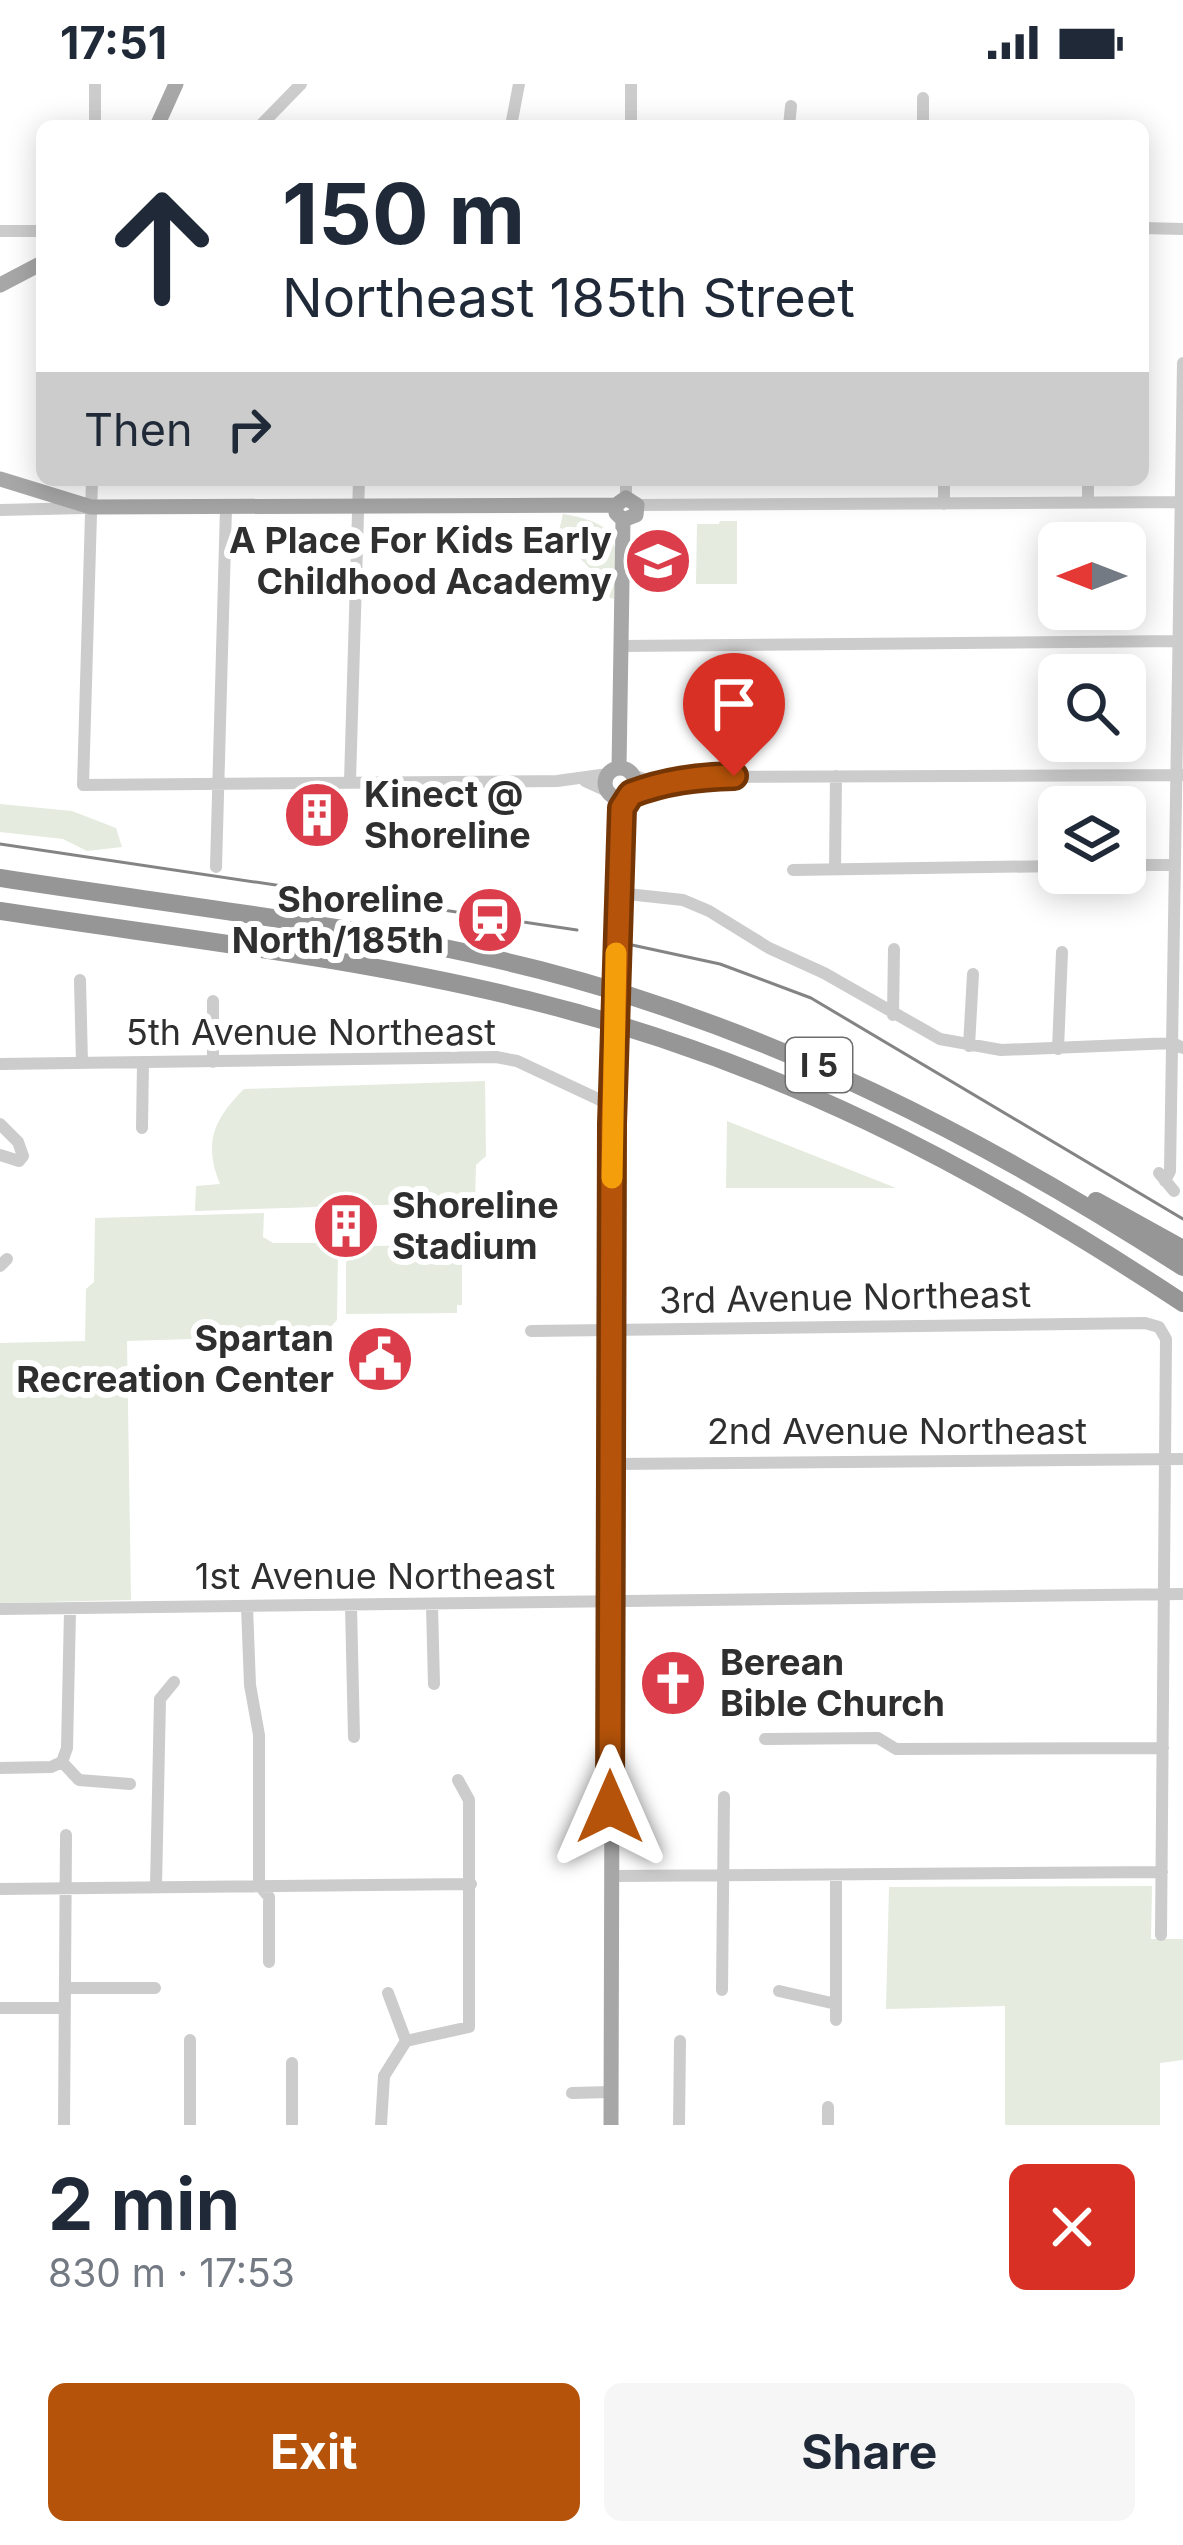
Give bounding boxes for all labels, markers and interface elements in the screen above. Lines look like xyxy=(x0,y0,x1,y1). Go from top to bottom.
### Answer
text: 17:51 xyxy=(60,15,167,70)
text: 150 m xyxy=(282,163,525,264)
icon: ahead xyxy=(84,168,240,324)
text: Northeast 185th Street xyxy=(282,265,855,330)
icon: right xyxy=(216,396,282,462)
text: Then xyxy=(84,402,192,457)
place label: A Place For Kids Early Childhood Academy xyxy=(229,518,612,603)
north arrow xyxy=(1038,522,1146,630)
map controls xyxy=(1038,522,1146,894)
school or university icon: A Place For Kids Early Childhood Academy xyxy=(623,526,693,596)
pin xyxy=(683,653,785,776)
button: search xyxy=(1038,654,1146,762)
icon: arrive xyxy=(701,671,767,737)
place label: Kinect @ Shoreline xyxy=(364,772,531,857)
building icon: Kinect @ Shoreline xyxy=(282,780,352,850)
button: layers xyxy=(1038,786,1146,894)
place label: Shoreline North/185th xyxy=(232,877,444,962)
station icon: Shoreline North/185th xyxy=(455,885,525,955)
street label: 5th Avenue Northeast xyxy=(126,1010,496,1054)
road number: I 5 xyxy=(786,1038,852,1092)
place label: Shoreline Stadium xyxy=(392,1183,559,1268)
building icon: Shoreline Stadium xyxy=(311,1191,381,1261)
street label: 3rd Avenue Northeast xyxy=(659,1272,1032,1322)
place label: Spartan Recreation Center xyxy=(16,1316,334,1401)
public building icon: Spartan Recreation Center xyxy=(345,1324,415,1394)
street label: 2nd Avenue Northeast xyxy=(707,1409,1087,1453)
street label: 1st Avenue Northeast xyxy=(195,1554,555,1598)
place label: Berean Bible Church xyxy=(720,1640,945,1725)
church icon: Berean Bible Church xyxy=(638,1648,708,1718)
position arrow xyxy=(547,1744,673,1870)
text: 2 min xyxy=(48,2160,240,2247)
button: close xyxy=(1009,2164,1135,2290)
text: 830 m · 17:53 xyxy=(48,2249,295,2296)
button: Exit xyxy=(48,2383,580,2521)
button: Share xyxy=(604,2383,1135,2521)

